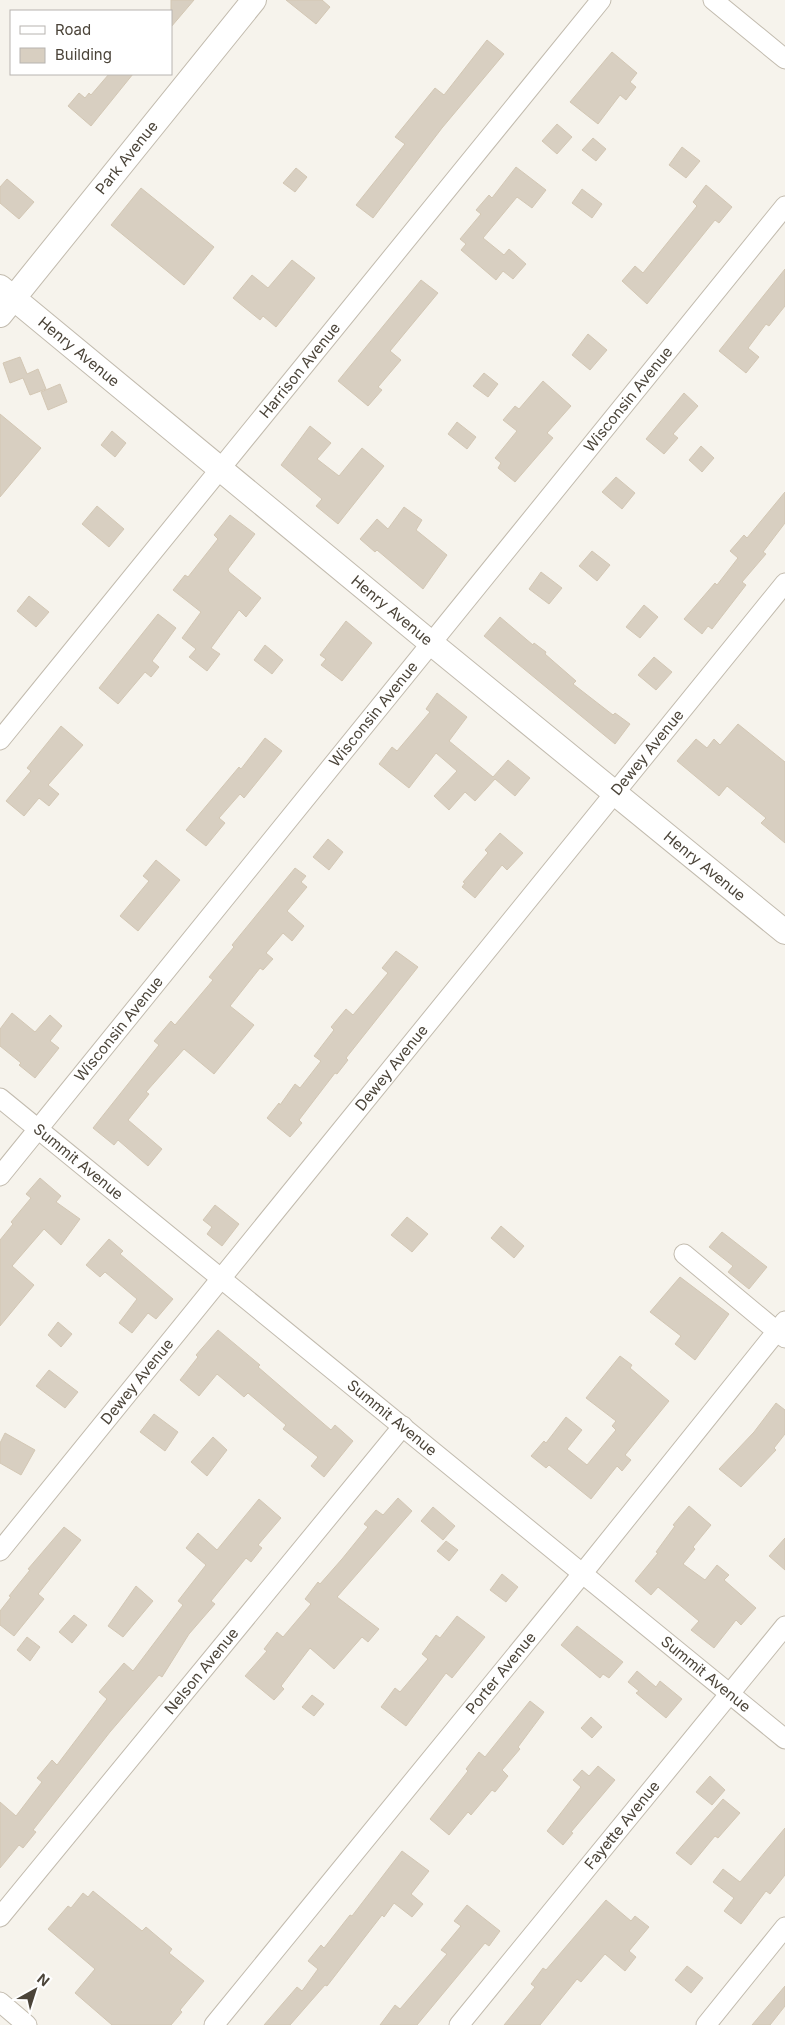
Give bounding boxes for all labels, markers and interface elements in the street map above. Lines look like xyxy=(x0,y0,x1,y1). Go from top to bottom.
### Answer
legend xyxy=(10,10,172,75)
text: Road xyxy=(55,20,91,39)
text: Building xyxy=(55,45,112,64)
street label: Park Avenue xyxy=(91,117,162,198)
street label: Henry Avenue xyxy=(34,312,124,391)
street label: Harrison Avenue xyxy=(255,318,344,422)
street label: Wisconsin Avenue xyxy=(580,343,676,456)
street label: Henry Avenue xyxy=(347,571,437,649)
street label: Wisconsin Avenue xyxy=(325,657,422,771)
street label: Dewey Avenue xyxy=(607,705,688,799)
street label: Henry Avenue xyxy=(660,827,750,905)
street label: Wisconsin Avenue xyxy=(70,972,167,1085)
street label: Dewey Avenue xyxy=(351,1021,432,1114)
street label: Summit Avenue xyxy=(30,1119,127,1204)
street label: Dewey Avenue xyxy=(96,1335,177,1428)
street label: Summit Avenue xyxy=(344,1375,441,1460)
street label: Nelson Avenue xyxy=(160,1624,242,1718)
street label: Porter Avenue xyxy=(462,1628,540,1718)
street label: Summit Avenue xyxy=(657,1632,755,1716)
street label: Fayette Avenue xyxy=(580,1777,664,1873)
north arrow xyxy=(10,1965,60,2015)
text: N xyxy=(34,1970,53,1989)

